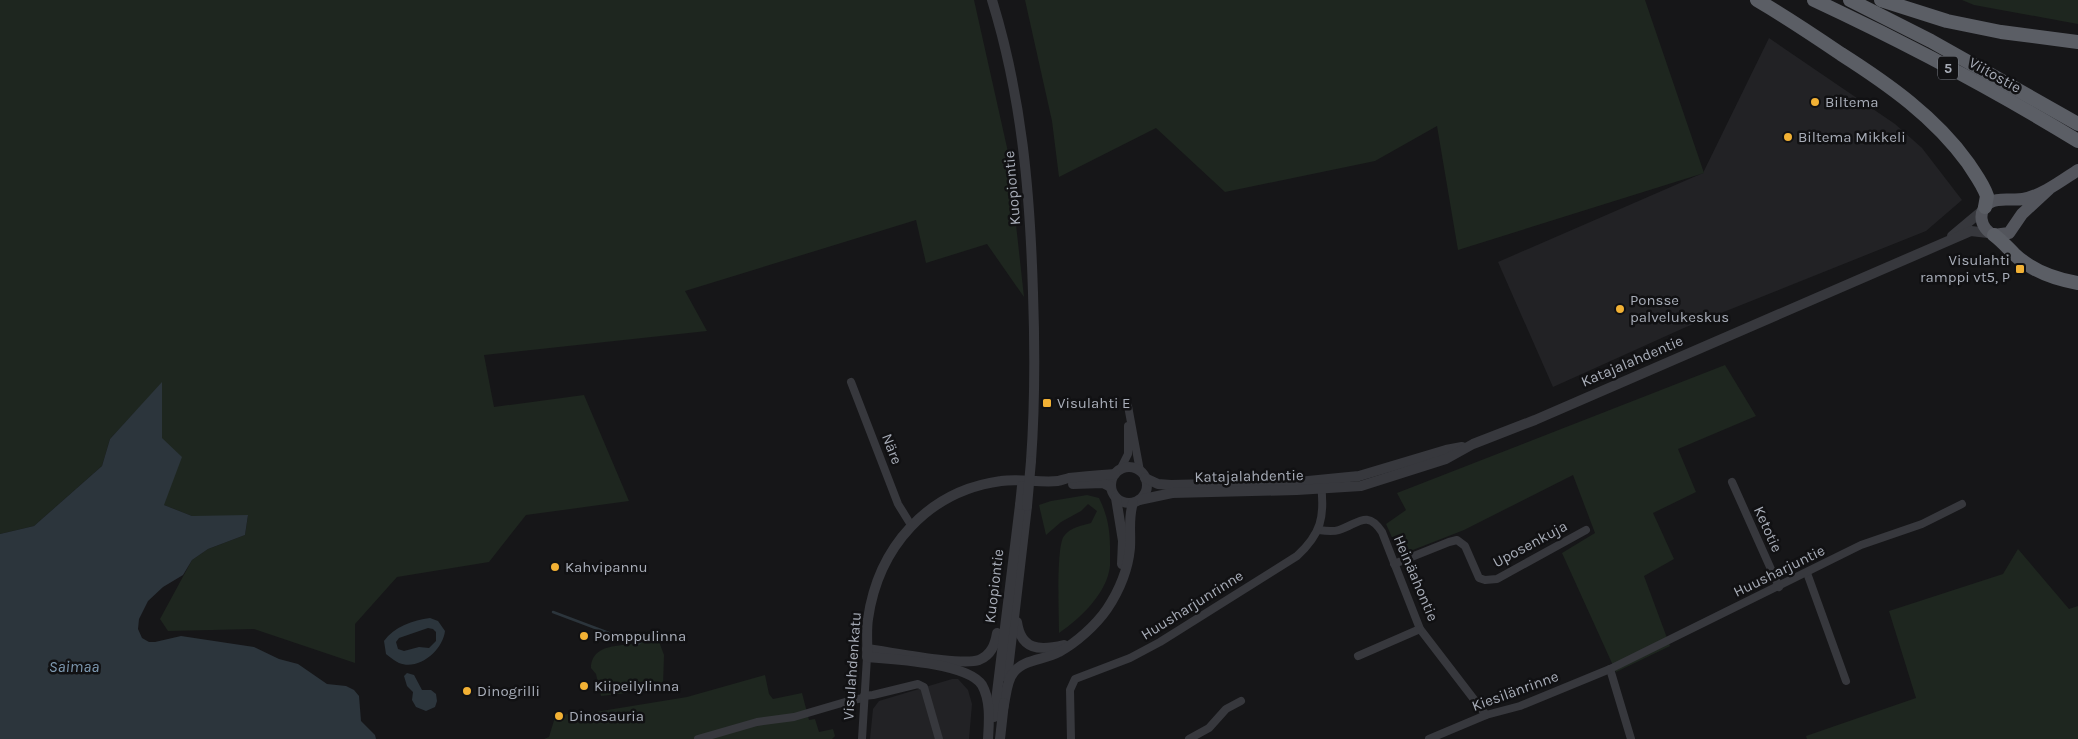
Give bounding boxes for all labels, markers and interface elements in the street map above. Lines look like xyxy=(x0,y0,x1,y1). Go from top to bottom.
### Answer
street label: Viitostie xyxy=(1966,53,2024,97)
road number: 5 xyxy=(1938,56,1958,80)
place label: Biltema xyxy=(1825,93,1879,111)
marker: Biltema xyxy=(1809,96,1821,108)
place label: Biltema Mikkeli xyxy=(1798,128,1906,146)
marker: Biltema Mikkeli xyxy=(1782,131,1794,143)
street label: Kuopiontie xyxy=(1000,150,1024,226)
place label: Visulahti ramppi vt5, P xyxy=(1920,251,2010,286)
marker: Visulahti ramppi vt5, P xyxy=(2014,263,2026,275)
place label: Ponsse palvelukeskus xyxy=(1630,291,1729,326)
marker: Ponsse palvelukeskus xyxy=(1614,303,1626,315)
street label: Katajalahdentie xyxy=(1578,331,1686,391)
place label: Visulahti E xyxy=(1057,394,1130,412)
marker: Visulahti E xyxy=(1041,397,1053,409)
street label: Näre xyxy=(878,431,906,467)
street label: Katajalahdentie xyxy=(1194,466,1304,486)
street label: Ketotie xyxy=(1750,503,1786,555)
street label: Uposenkuja xyxy=(1490,517,1570,571)
street label: Heinäahontie xyxy=(1390,532,1442,624)
street label: Huusharjuntie xyxy=(1730,541,1828,601)
street label: Kuopiontie xyxy=(981,548,1007,624)
place label: Kahvipannu xyxy=(565,558,648,576)
marker: Kahvipannu xyxy=(549,561,561,573)
street label: Huusharjunrinne xyxy=(1137,566,1247,644)
street label: Visulahdenkatu xyxy=(839,611,865,721)
place label: Pomppulinna xyxy=(594,627,686,645)
marker: Pomppulinna xyxy=(578,630,590,642)
water label: Saimaa xyxy=(49,657,99,676)
street label: Kiesilänrinne xyxy=(1469,667,1561,715)
place label: Kiipeilylinna xyxy=(594,677,679,695)
marker: Kiipeilylinna xyxy=(578,680,590,692)
place label: Dinogrilli xyxy=(477,682,540,700)
marker: Dinogrilli xyxy=(461,685,473,697)
place label: Dinosauria xyxy=(569,707,644,725)
marker: Dinosauria xyxy=(553,710,565,722)

